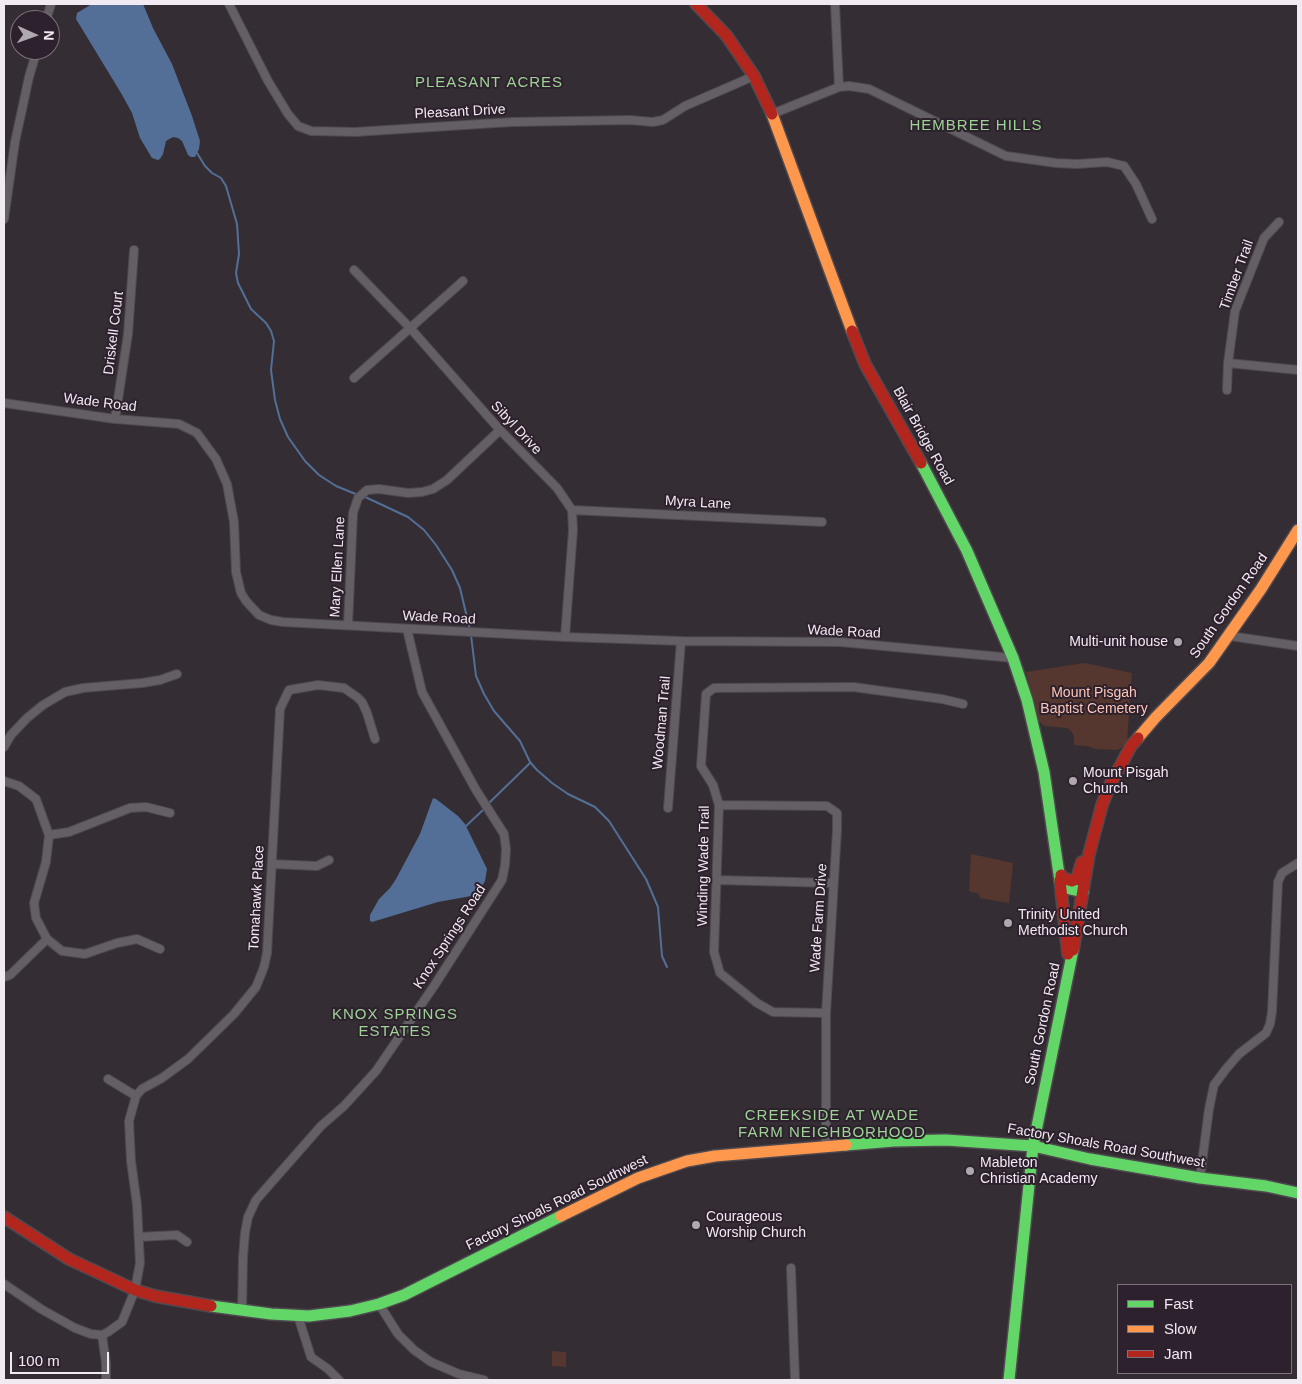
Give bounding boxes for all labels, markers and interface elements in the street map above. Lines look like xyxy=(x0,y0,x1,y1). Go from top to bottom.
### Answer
north arrow xyxy=(10,10,60,60)
text: N xyxy=(41,30,57,41)
district label: PLEASANT ACRES xyxy=(413,74,565,92)
street label: Pleasant Drive xyxy=(414,101,506,123)
district label: HEMBREE HILLS xyxy=(908,117,1044,135)
street label: Timber Trail xyxy=(1217,238,1257,312)
street label: Driskell Court xyxy=(101,290,127,376)
street label: Blair Bridge Road xyxy=(889,384,957,488)
street label: Wade Road xyxy=(63,390,137,416)
street label: Sibyl Drive xyxy=(487,398,545,458)
street label: Myra Lane xyxy=(665,493,731,513)
street label: Mary Ellen Lane xyxy=(327,516,349,618)
street label: South Gordon Road xyxy=(1186,550,1272,662)
street label: Wade Road xyxy=(402,608,476,628)
street label: Wade Road xyxy=(807,622,881,642)
place label: Multi-unit house xyxy=(1069,634,1168,650)
marker: Multi-unit house xyxy=(1172,636,1184,648)
street label: Woodman Trail xyxy=(650,675,674,771)
park label: Mount Pisgah Baptist Cemetery xyxy=(1040,685,1148,718)
place label: Mount Pisgah Church xyxy=(1083,765,1169,798)
marker: Mount Pisgah Church xyxy=(1067,775,1079,787)
street label: Winding Wade Trail xyxy=(695,805,713,927)
street label: Tomahawk Place xyxy=(246,845,268,951)
street label: Wade Farm Drive xyxy=(807,863,831,973)
street label: Knox Springs Road xyxy=(410,882,490,992)
place label: Trinity United Methodist Church xyxy=(1018,907,1128,940)
marker: Trinity United Methodist Church xyxy=(1002,917,1014,929)
street label: South Gordon Road xyxy=(1022,961,1064,1087)
district label: KNOX SPRINGS ESTATES xyxy=(330,1006,460,1041)
district label: CREEKSIDE AT WADE FARM NEIGHBORHOOD xyxy=(736,1107,928,1142)
street label: Factory Shoals Road Southwest xyxy=(1006,1120,1206,1172)
street label: Factory Shoals Road Southwest xyxy=(463,1152,651,1254)
place label: Mableton Christian Academy xyxy=(980,1155,1097,1188)
marker: Mableton Christian Academy xyxy=(964,1165,976,1177)
place label: Courageous Worship Church xyxy=(706,1209,806,1242)
marker: Courageous Worship Church xyxy=(690,1219,702,1231)
legend xyxy=(1117,1284,1292,1374)
text: Fast xyxy=(1164,1295,1193,1312)
text: Slow xyxy=(1164,1320,1197,1337)
scale bar xyxy=(12,1342,111,1374)
text: Jam xyxy=(1164,1345,1192,1362)
text: 100 m xyxy=(18,1352,60,1369)

